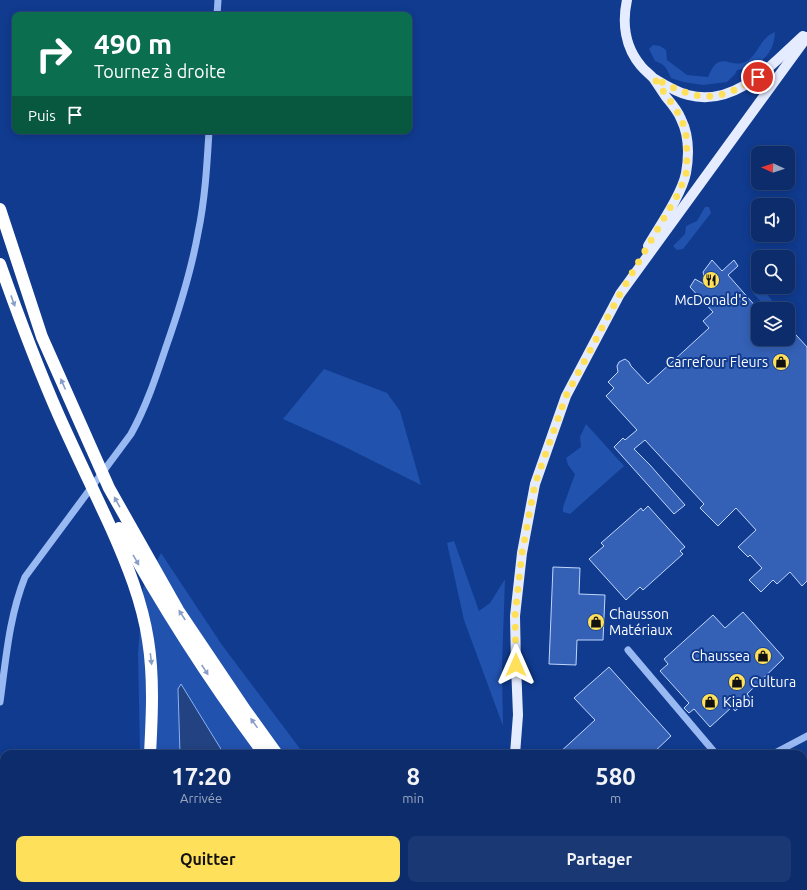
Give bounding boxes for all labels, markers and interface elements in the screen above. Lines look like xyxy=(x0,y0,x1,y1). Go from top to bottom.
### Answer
icon: right xyxy=(28,28,80,80)
text: 490 m xyxy=(94,28,172,59)
pin xyxy=(741,60,775,94)
text: Tournez à droite xyxy=(94,61,226,81)
icon: arrive xyxy=(747,66,769,88)
icon: arrive xyxy=(64,104,86,126)
text: Puis xyxy=(28,107,56,124)
north arrow xyxy=(751,146,795,190)
map controls xyxy=(751,146,795,346)
button: sound xyxy=(751,198,795,242)
button: search xyxy=(751,250,795,294)
restaurant icon: McDonald's xyxy=(701,270,721,290)
place label: McDonald's xyxy=(674,292,748,308)
one-way arrow xyxy=(11,295,17,307)
button: layers xyxy=(751,302,795,346)
shop icon: Carrefour Fleurs xyxy=(771,352,791,372)
place label: Carrefour Fleurs xyxy=(666,354,768,370)
one-way arrow xyxy=(60,378,66,389)
one-way arrow xyxy=(114,496,120,508)
one-way arrow xyxy=(133,554,140,566)
place label: Chausson Matériaux xyxy=(609,606,673,638)
one-way arrow xyxy=(178,609,185,621)
shop icon: Chausson Matériaux xyxy=(586,612,606,632)
position arrow xyxy=(495,644,537,686)
shop icon: Chaussea xyxy=(753,646,773,666)
place label: Chaussea xyxy=(691,648,750,664)
one-way arrow xyxy=(147,653,154,665)
one-way arrow xyxy=(202,664,209,676)
shop icon: Cultura xyxy=(727,672,747,692)
place label: Cultura xyxy=(750,674,796,690)
shop icon: Kiabi xyxy=(700,692,720,712)
place label: Kiabi xyxy=(723,694,754,710)
one-way arrow xyxy=(250,717,258,728)
text: 17:20 xyxy=(171,763,231,790)
text: 8 xyxy=(406,763,420,790)
text: 580 xyxy=(595,763,636,790)
text: Arrivée xyxy=(180,791,222,805)
text: min xyxy=(402,791,424,805)
text: m xyxy=(610,791,621,805)
button: Quitter xyxy=(16,836,400,882)
button: Partager xyxy=(408,836,791,882)

